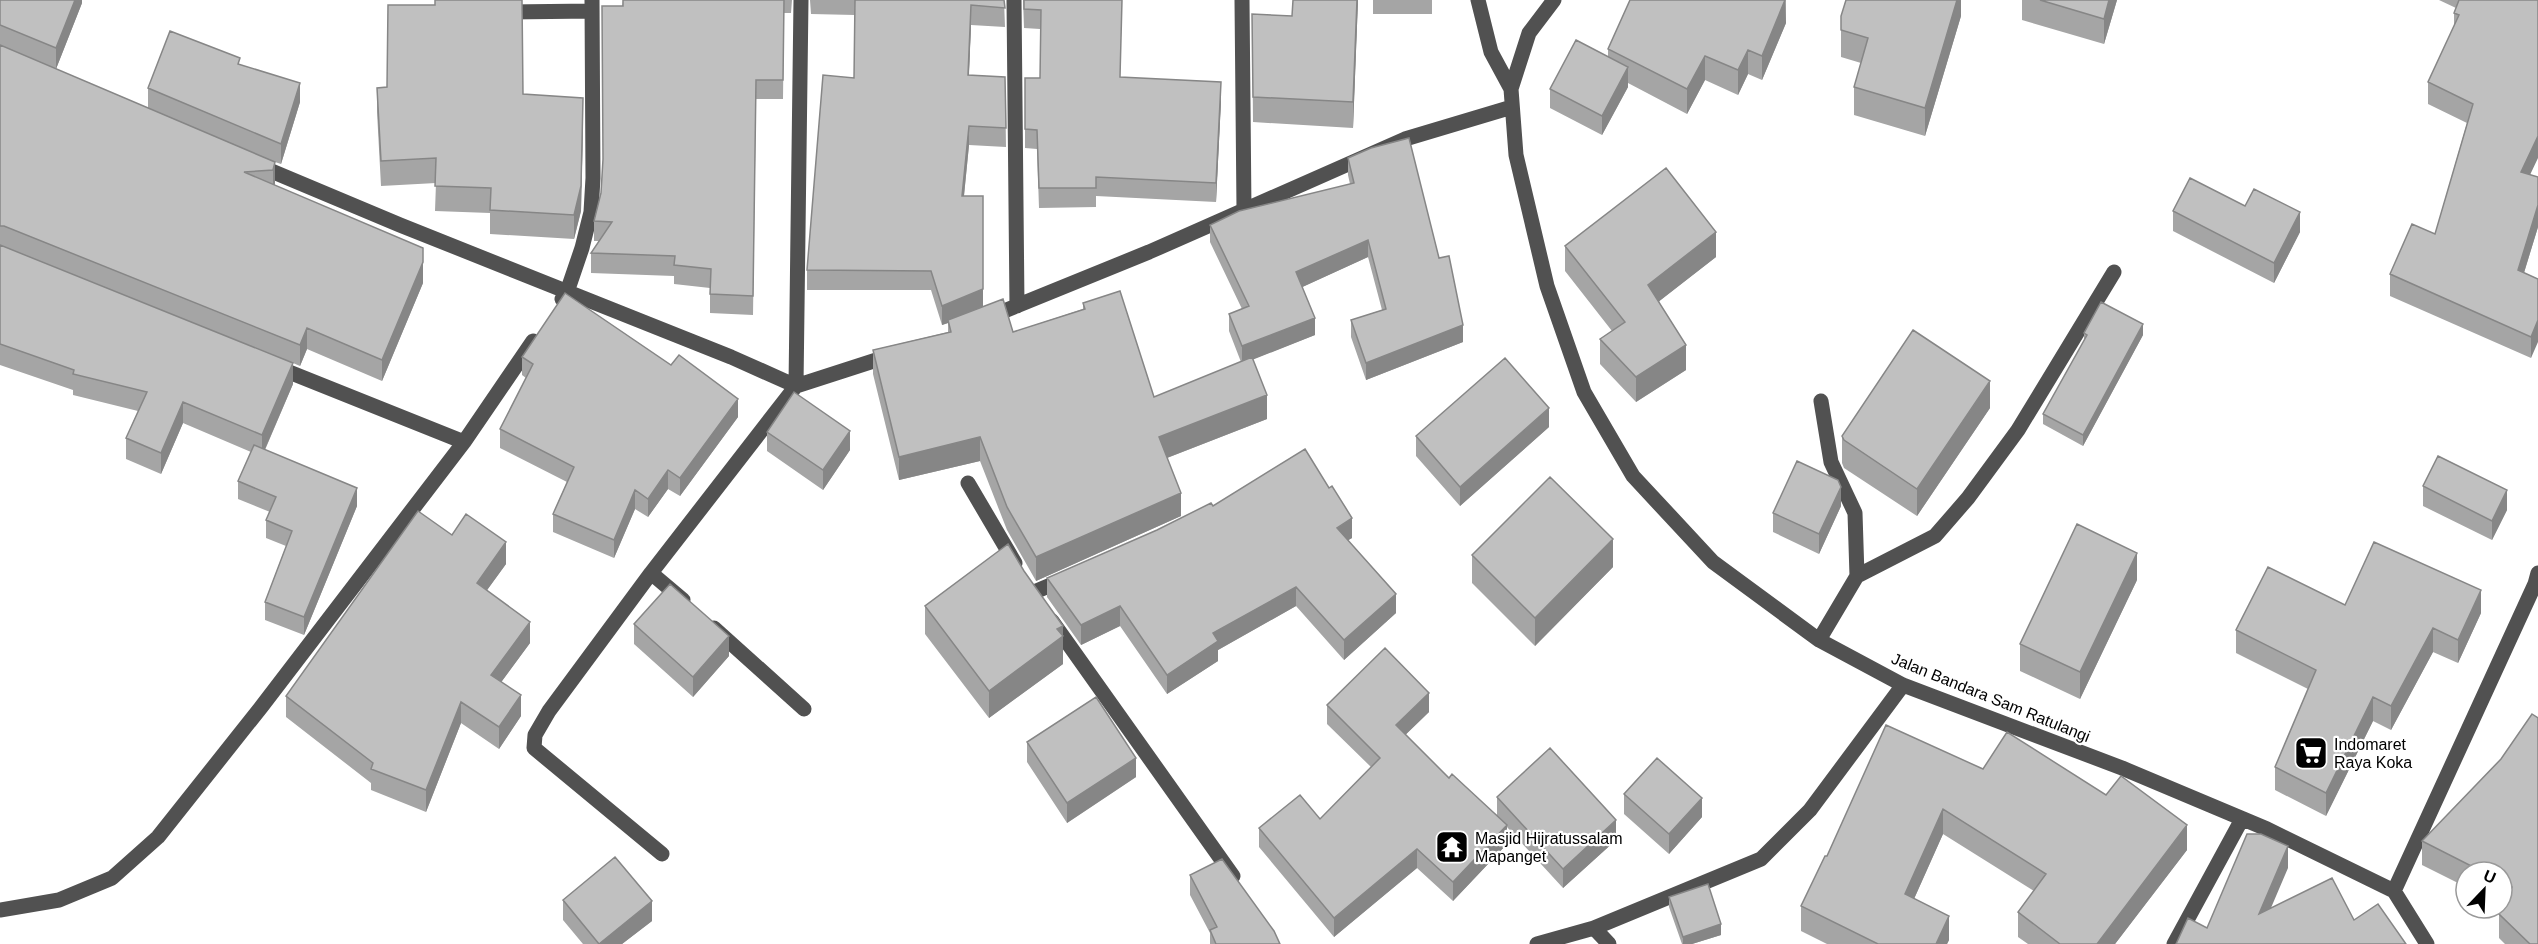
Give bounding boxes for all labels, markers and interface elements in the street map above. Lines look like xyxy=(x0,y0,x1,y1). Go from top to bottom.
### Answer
street label: Jalan Bandara Sam Ratulangi xyxy=(1889,650,2093,745)
supermarket icon: Indomaret Raya Koka xyxy=(2293,735,2329,771)
place label: Indomaret Raya Koka xyxy=(2334,736,2412,771)
temple icon: Masjid Hijratussalam Mapanget xyxy=(1434,829,1470,865)
place label: Masjid Hijratussalam Mapanget xyxy=(1475,830,1623,865)
north arrow xyxy=(2454,860,2514,920)
text: U xyxy=(2481,867,2498,887)

